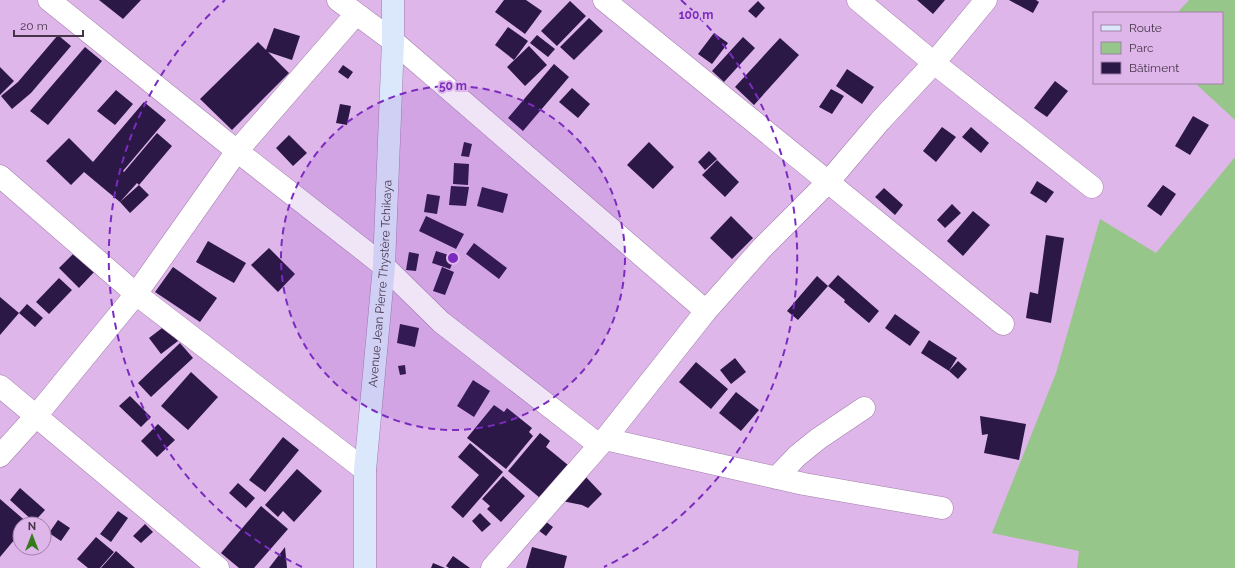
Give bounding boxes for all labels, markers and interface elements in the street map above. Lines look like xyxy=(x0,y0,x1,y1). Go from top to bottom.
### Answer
text: 100 m xyxy=(679,8,713,22)
scale bar xyxy=(14,12,83,38)
legend xyxy=(1093,12,1223,84)
text: 20 m xyxy=(20,19,48,33)
text: Route xyxy=(1129,21,1162,35)
text: Parc xyxy=(1129,41,1154,55)
text: Bâtiment xyxy=(1129,61,1179,75)
text: 50 m xyxy=(439,79,467,93)
street label: Avenue Jean Pierre Thystère Tchikaya xyxy=(366,180,394,388)
centre of rings xyxy=(446,251,460,265)
north arrow xyxy=(12,516,52,556)
text: N xyxy=(28,520,36,533)

